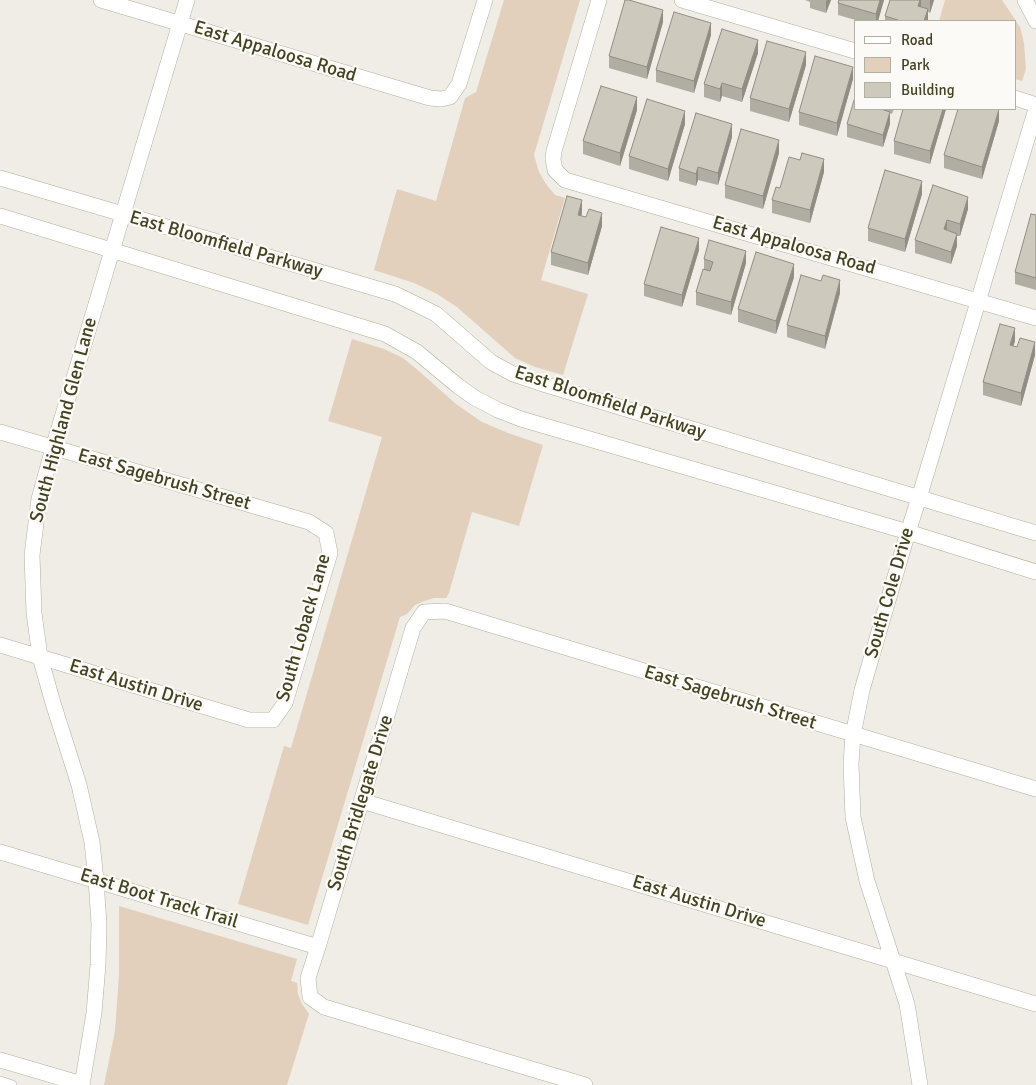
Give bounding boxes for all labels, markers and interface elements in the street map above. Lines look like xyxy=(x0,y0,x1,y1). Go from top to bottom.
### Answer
street label: East Appaloosa Road xyxy=(191,16,359,88)
legend xyxy=(854,20,1016,110)
text: Road xyxy=(901,31,933,49)
text: Park xyxy=(901,56,930,74)
text: Building xyxy=(901,81,955,99)
street label: East Bloomfield Parkway xyxy=(127,207,325,283)
street label: East Appaloosa Road xyxy=(710,212,878,280)
street label: South Highland Glen Lane xyxy=(26,315,102,525)
street label: East Bloomfield Parkway xyxy=(511,361,709,445)
street label: East Sagebrush Street xyxy=(75,444,253,516)
street label: South Cole Drive xyxy=(860,525,920,661)
street label: South Loback Lane xyxy=(272,551,336,705)
street label: East Austin Drive xyxy=(66,655,206,717)
street label: East Sagebrush Street xyxy=(641,661,819,735)
street label: South Bridlegate Drive xyxy=(323,712,399,894)
street label: East Boot Track Trail xyxy=(77,864,241,934)
street label: East Austin Drive xyxy=(629,871,769,933)

